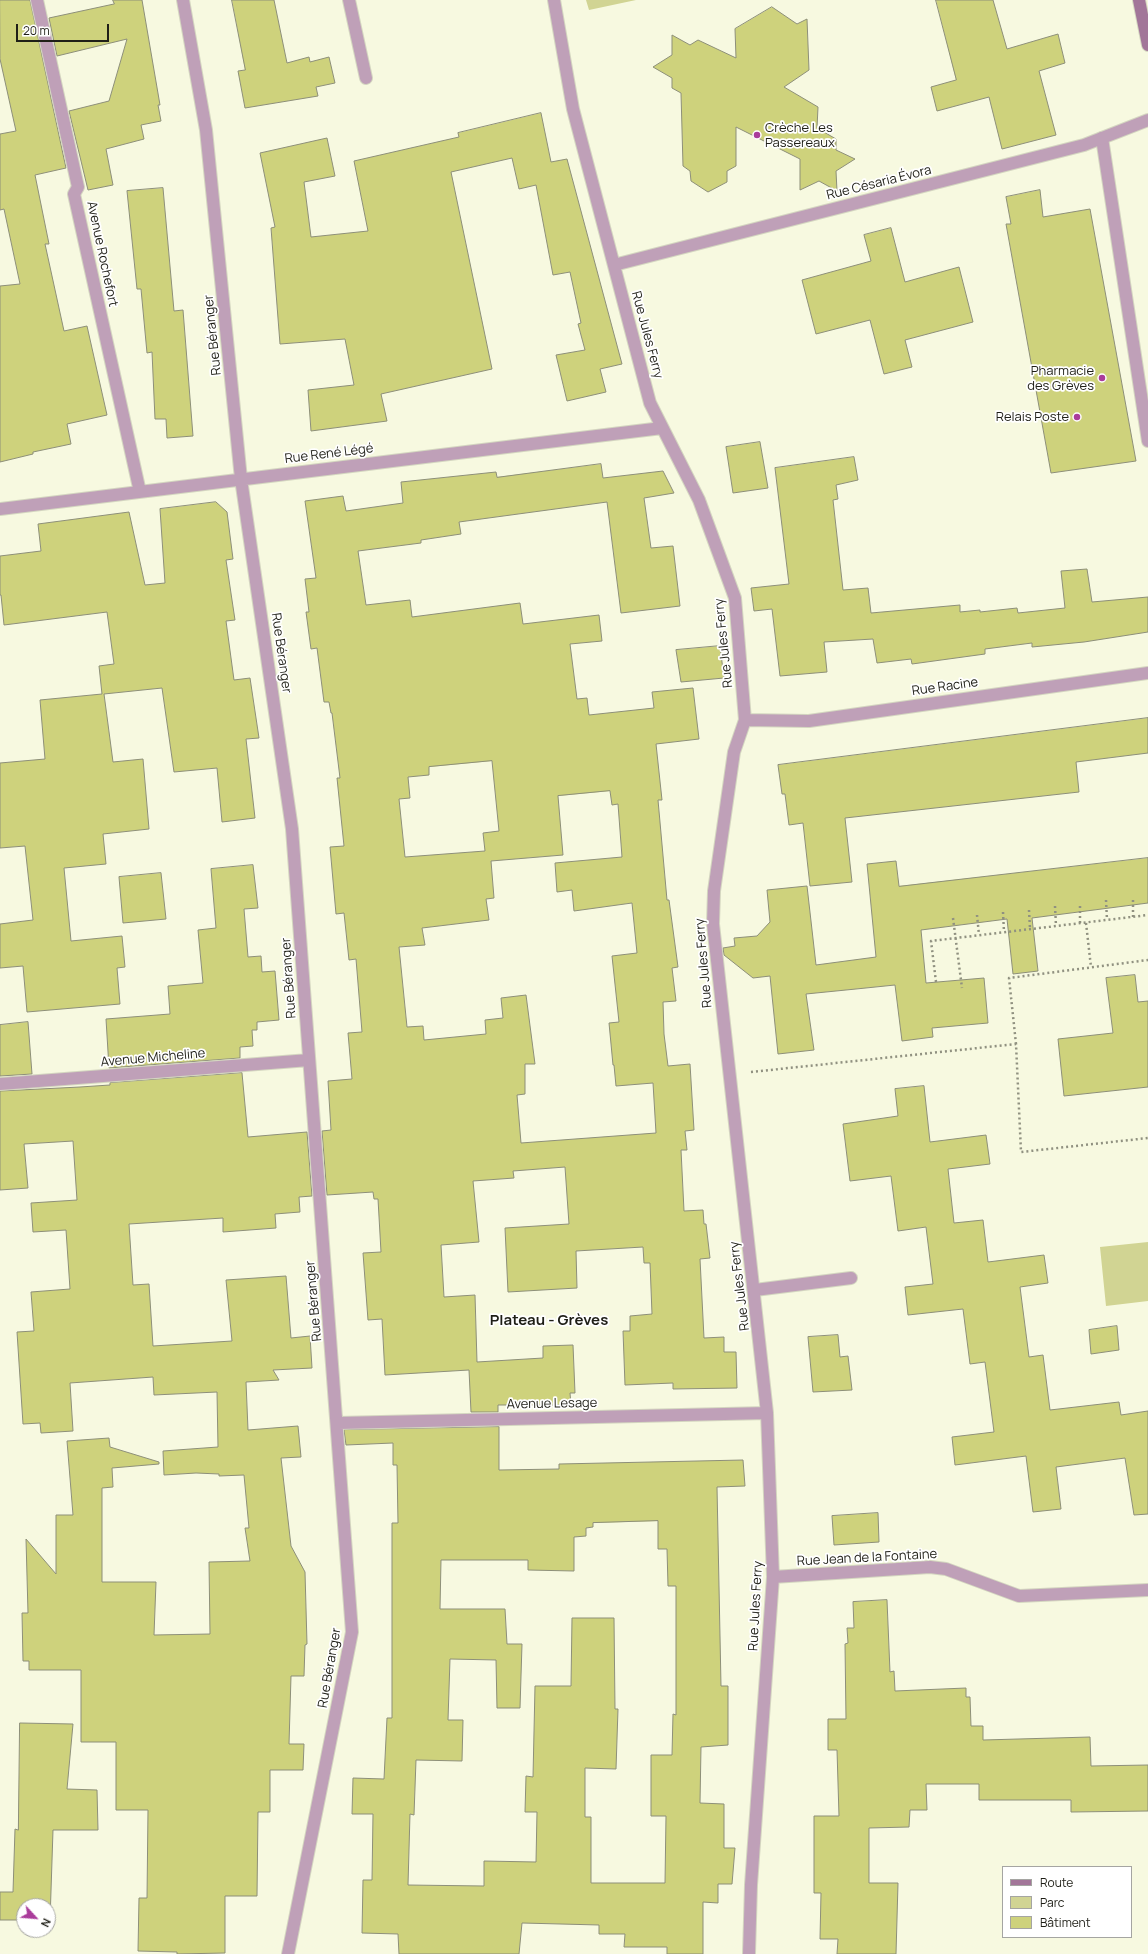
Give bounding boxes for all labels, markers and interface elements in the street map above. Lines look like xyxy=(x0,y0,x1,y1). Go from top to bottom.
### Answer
scale bar xyxy=(18,16,111,42)
text: 20 m xyxy=(23,22,50,39)
place label: Crèche Les Passereaux xyxy=(765,120,835,151)
marker: Crèche Les Passereaux xyxy=(752,130,762,140)
street label: Rue Césaria Évora xyxy=(825,162,933,204)
street label: Avenue Rochefort xyxy=(83,200,121,308)
street label: Rue Jules Ferry xyxy=(628,290,666,380)
street label: Rue Béranger xyxy=(201,294,225,376)
place label: Pharmacie des Grèves xyxy=(1027,363,1094,394)
marker: Pharmacie des Grèves xyxy=(1097,373,1107,383)
place label: Relais Poste xyxy=(996,409,1069,425)
marker: Relais Poste xyxy=(1072,412,1082,422)
street label: Rue René Légé xyxy=(284,441,374,467)
street label: Rue Jules Ferry xyxy=(712,597,736,689)
street label: Rue Béranger xyxy=(268,612,294,694)
street label: Rue Racine xyxy=(911,675,979,699)
street label: Rue Jules Ferry xyxy=(692,917,716,1009)
street label: Rue Béranger xyxy=(278,937,300,1019)
street label: Avenue Micheline xyxy=(100,1046,206,1070)
street label: Rue Jules Ferry xyxy=(727,1240,753,1332)
street label: Rue Béranger xyxy=(303,1260,325,1342)
district label: Plateau - Grèves xyxy=(490,1312,608,1330)
street label: Avenue Lesage xyxy=(507,1395,597,1413)
street label: Rue Jean de la Fontaine xyxy=(796,1547,938,1569)
street label: Rue Jules Ferry xyxy=(746,1561,766,1651)
street label: Rue Béranger xyxy=(315,1627,345,1709)
legend xyxy=(1002,1866,1132,1938)
text: Route xyxy=(1040,1874,1073,1891)
text: Parc xyxy=(1040,1894,1064,1911)
north arrow xyxy=(16,1898,56,1938)
text: Bâtiment xyxy=(1040,1914,1091,1931)
text: N xyxy=(38,1916,55,1930)

